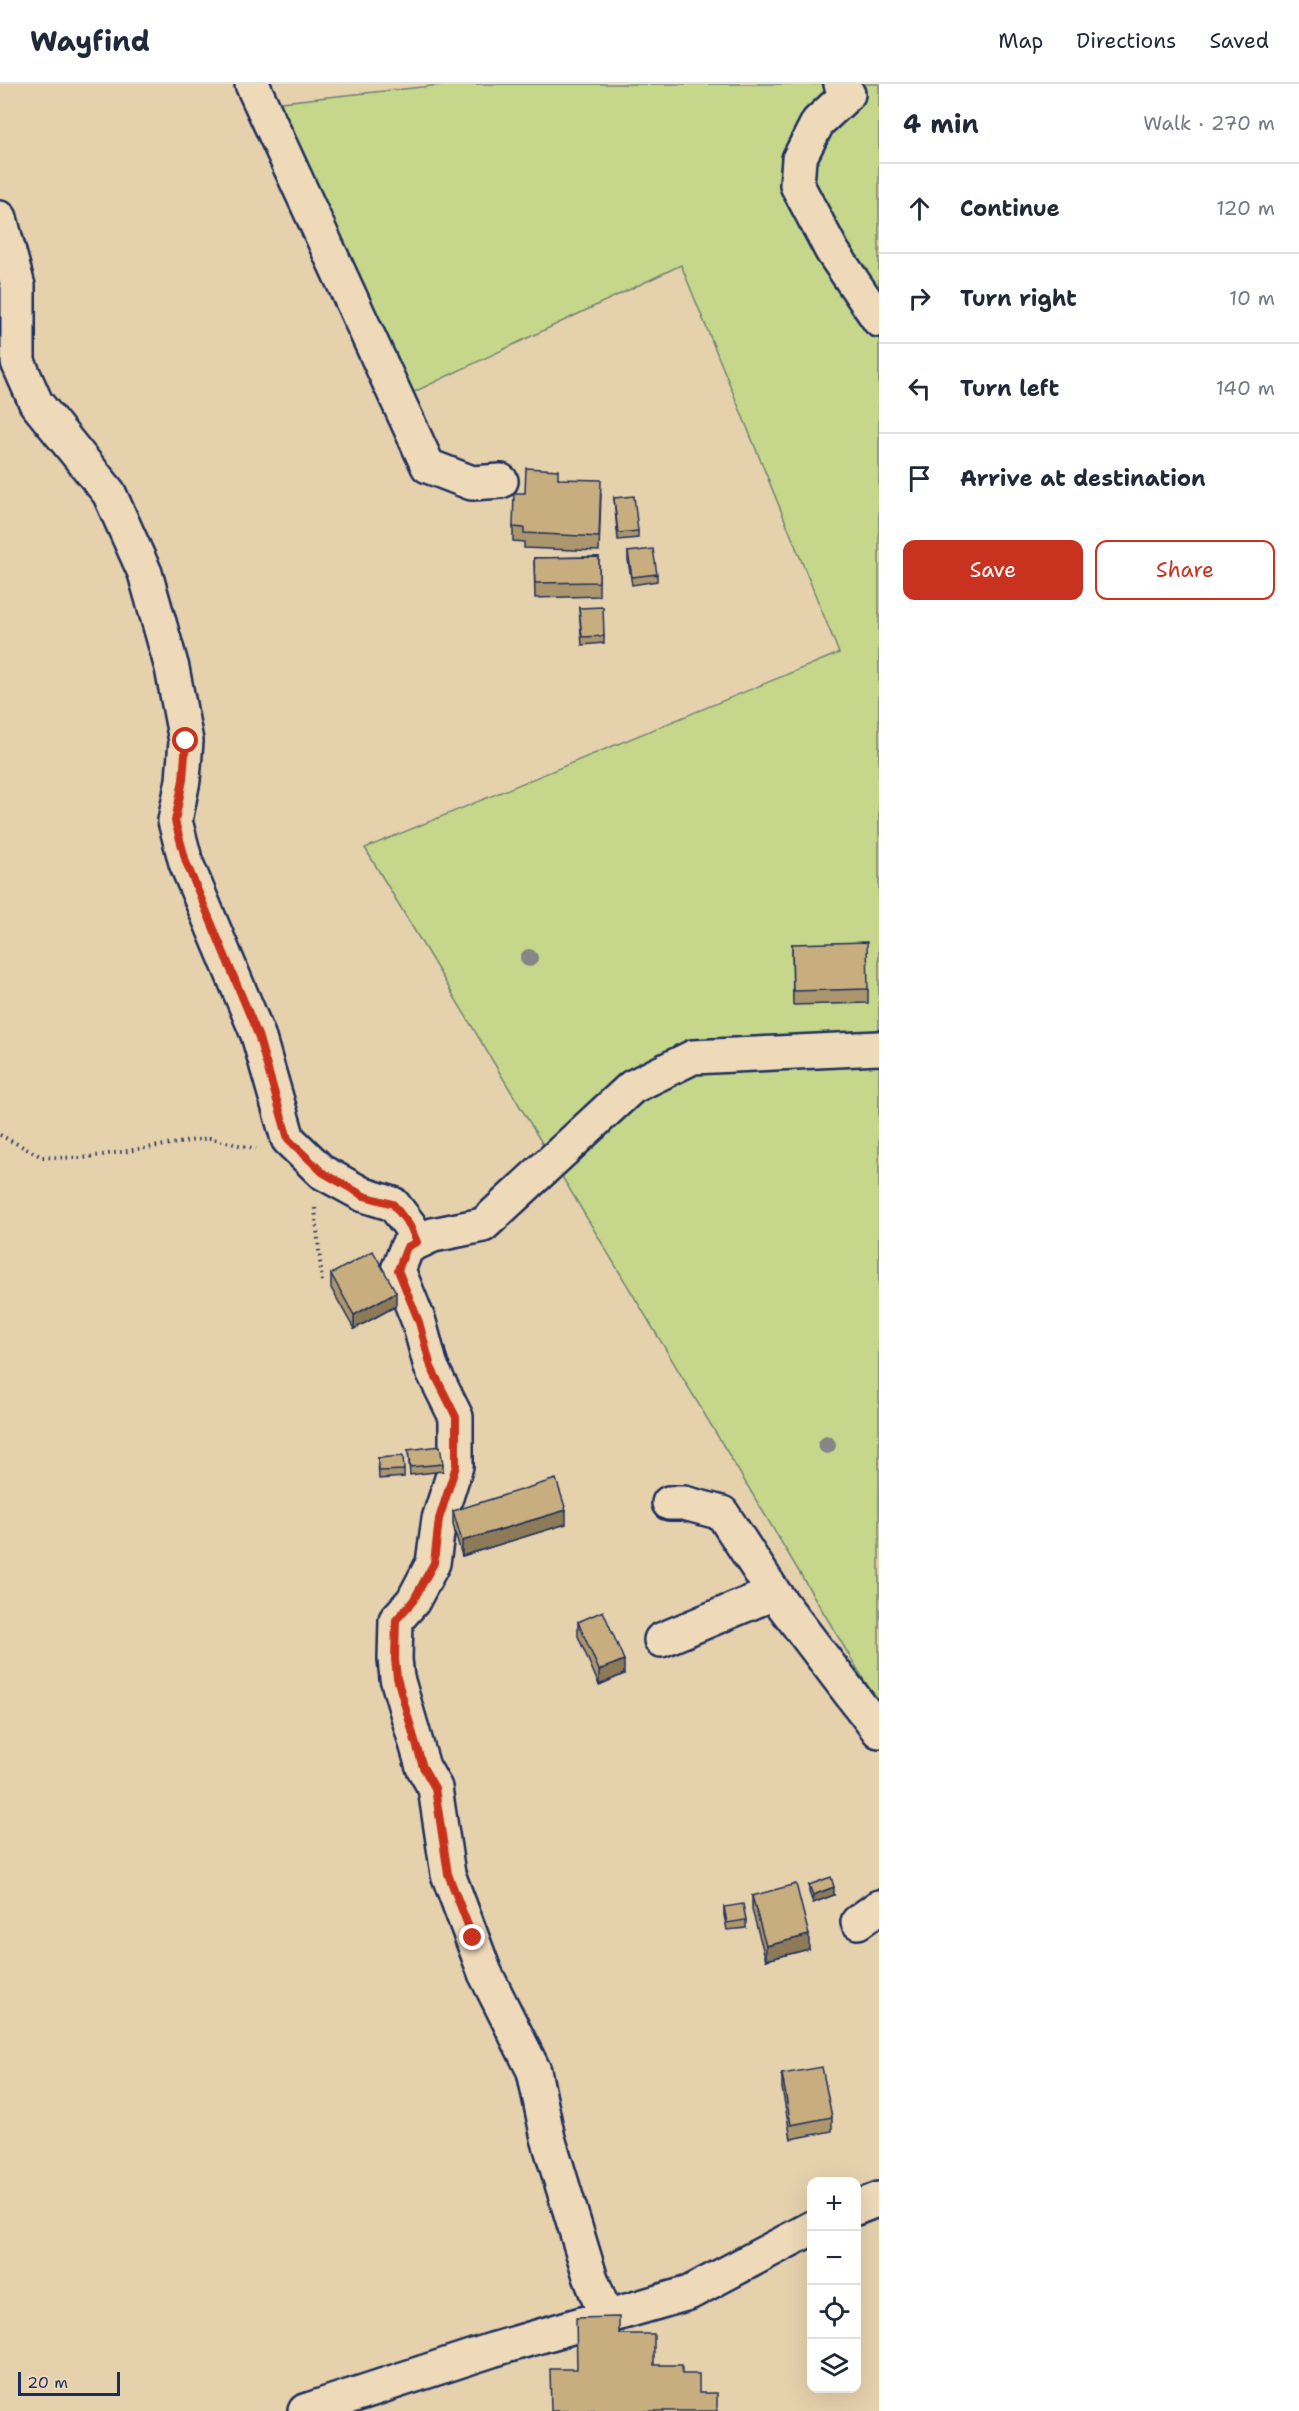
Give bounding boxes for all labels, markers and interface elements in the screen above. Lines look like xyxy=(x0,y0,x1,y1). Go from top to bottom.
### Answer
text: Wayfind xyxy=(30,22,150,60)
text: Map xyxy=(998,27,1043,55)
text: Directions xyxy=(1076,27,1176,55)
text: Saved xyxy=(1209,27,1269,55)
text: 4 min xyxy=(903,106,979,141)
text: Walk · 270 m xyxy=(1143,110,1275,136)
icon: ahead xyxy=(903,192,936,225)
text: Continue xyxy=(960,194,1060,223)
text: 120 m xyxy=(1216,195,1275,221)
icon: right xyxy=(903,282,936,315)
text: Turn right xyxy=(960,284,1077,313)
text: 10 m xyxy=(1229,285,1275,311)
icon: left xyxy=(903,372,936,405)
text: Turn left xyxy=(960,374,1059,403)
text: 140 m xyxy=(1216,375,1275,401)
icon: arrive xyxy=(903,462,936,495)
text: Arrive at destination xyxy=(960,464,1206,493)
button: Save xyxy=(903,540,1083,600)
button: Share xyxy=(1095,540,1275,600)
route start xyxy=(172,727,198,753)
route end xyxy=(459,1924,485,1950)
map controls xyxy=(807,2177,861,2393)
button: + xyxy=(807,2177,861,2231)
button: − xyxy=(807,2231,861,2285)
button: locate xyxy=(807,2285,861,2339)
button: layers xyxy=(807,2339,861,2393)
scale bar xyxy=(18,2369,120,2396)
text: 20 m xyxy=(27,2372,68,2393)

